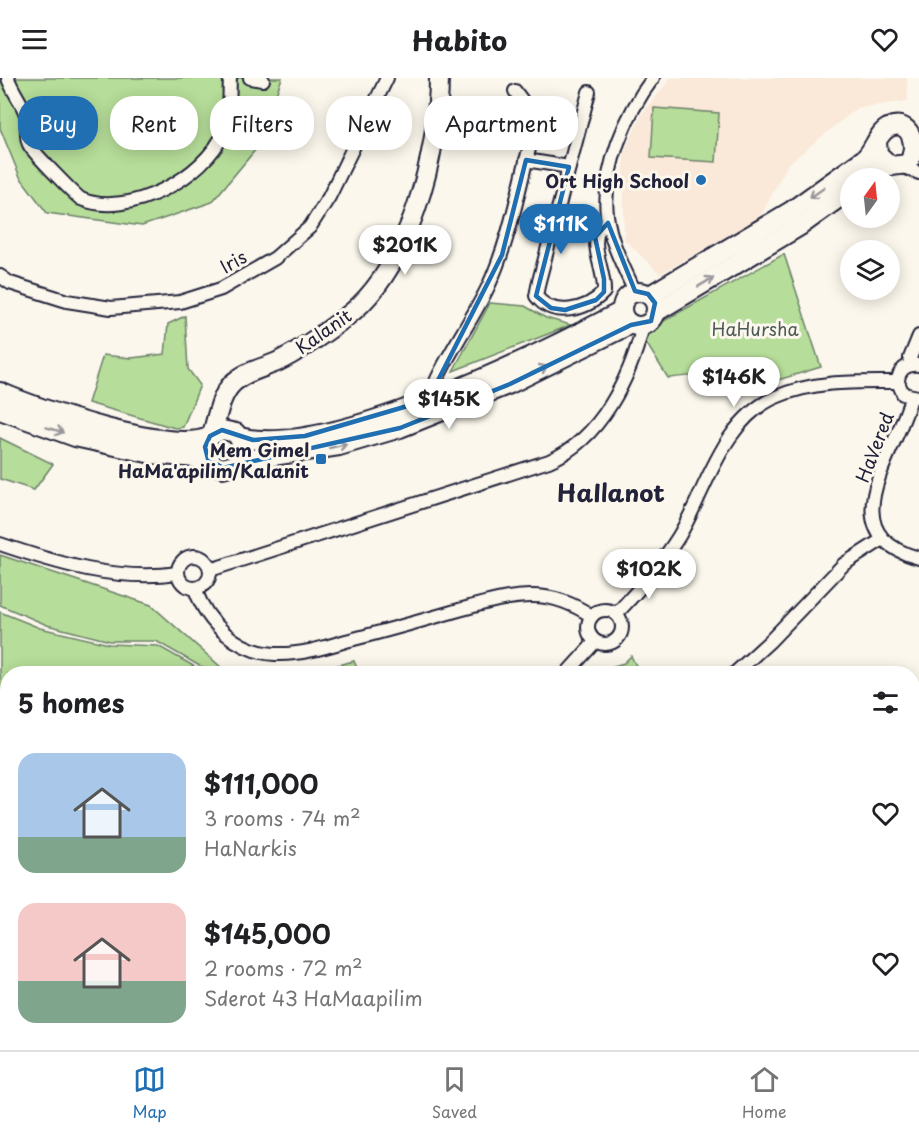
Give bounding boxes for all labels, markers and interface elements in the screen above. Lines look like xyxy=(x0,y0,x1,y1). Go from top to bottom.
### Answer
text: Habito xyxy=(412,19,507,60)
icon: menu xyxy=(18,23,51,56)
icon: heart xyxy=(868,23,901,56)
chip: Buy xyxy=(18,96,98,150)
chip: Rent xyxy=(110,96,198,150)
chip: Filters xyxy=(210,96,314,150)
chip: New xyxy=(326,96,412,150)
chip: Apartment xyxy=(424,96,578,150)
place label: Ort High School xyxy=(545,167,689,194)
north arrow xyxy=(840,168,900,228)
map controls xyxy=(840,168,900,300)
marker: Ort High School xyxy=(694,173,708,187)
one-way arrow xyxy=(810,187,826,199)
pin: $111K xyxy=(519,204,603,255)
text: $111K xyxy=(533,208,589,238)
pin: $201K xyxy=(363,225,447,276)
text: $201K xyxy=(373,229,437,259)
button: layers xyxy=(840,240,900,300)
street label: Iris xyxy=(215,243,251,279)
one-way arrow xyxy=(697,276,714,288)
street label: Kalanit xyxy=(289,302,357,360)
park label: HaHursha xyxy=(711,315,799,342)
pin: $146K xyxy=(692,357,776,408)
text: $146K xyxy=(702,361,766,391)
one-way arrow xyxy=(530,363,548,375)
pin: $145K xyxy=(407,379,491,430)
text: $145K xyxy=(418,383,480,413)
street label: HaVered xyxy=(848,408,900,486)
one-way arrow xyxy=(45,425,64,436)
place label: Mem Gimel HaMa'apilim/Kalanit xyxy=(118,436,309,484)
one-way arrow xyxy=(328,439,347,451)
marker: Mem Gimel HaMa'apilim/Kalanit xyxy=(314,452,328,466)
district label: HaIlanot xyxy=(557,474,665,510)
pin: $102K xyxy=(607,549,691,600)
text: $102K xyxy=(616,553,682,583)
text: 5 homes xyxy=(18,683,124,722)
icon: filters xyxy=(869,686,902,719)
text: $111,000 xyxy=(204,764,318,803)
icon: home xyxy=(66,777,138,849)
icon: heart xyxy=(869,797,902,830)
text: 3 rooms · 74 m² xyxy=(204,803,361,833)
text: HaNarkis xyxy=(204,833,297,863)
text: $145,000 xyxy=(204,914,331,953)
icon: home xyxy=(66,927,138,999)
icon: heart xyxy=(869,947,902,980)
text: 2 rooms · 72 m² xyxy=(204,953,363,983)
text: Sderot 43 HaMaapilim xyxy=(204,983,423,1013)
tab: Map xyxy=(132,1063,167,1123)
tab: Saved xyxy=(432,1063,477,1123)
tab: Home xyxy=(742,1063,787,1123)

